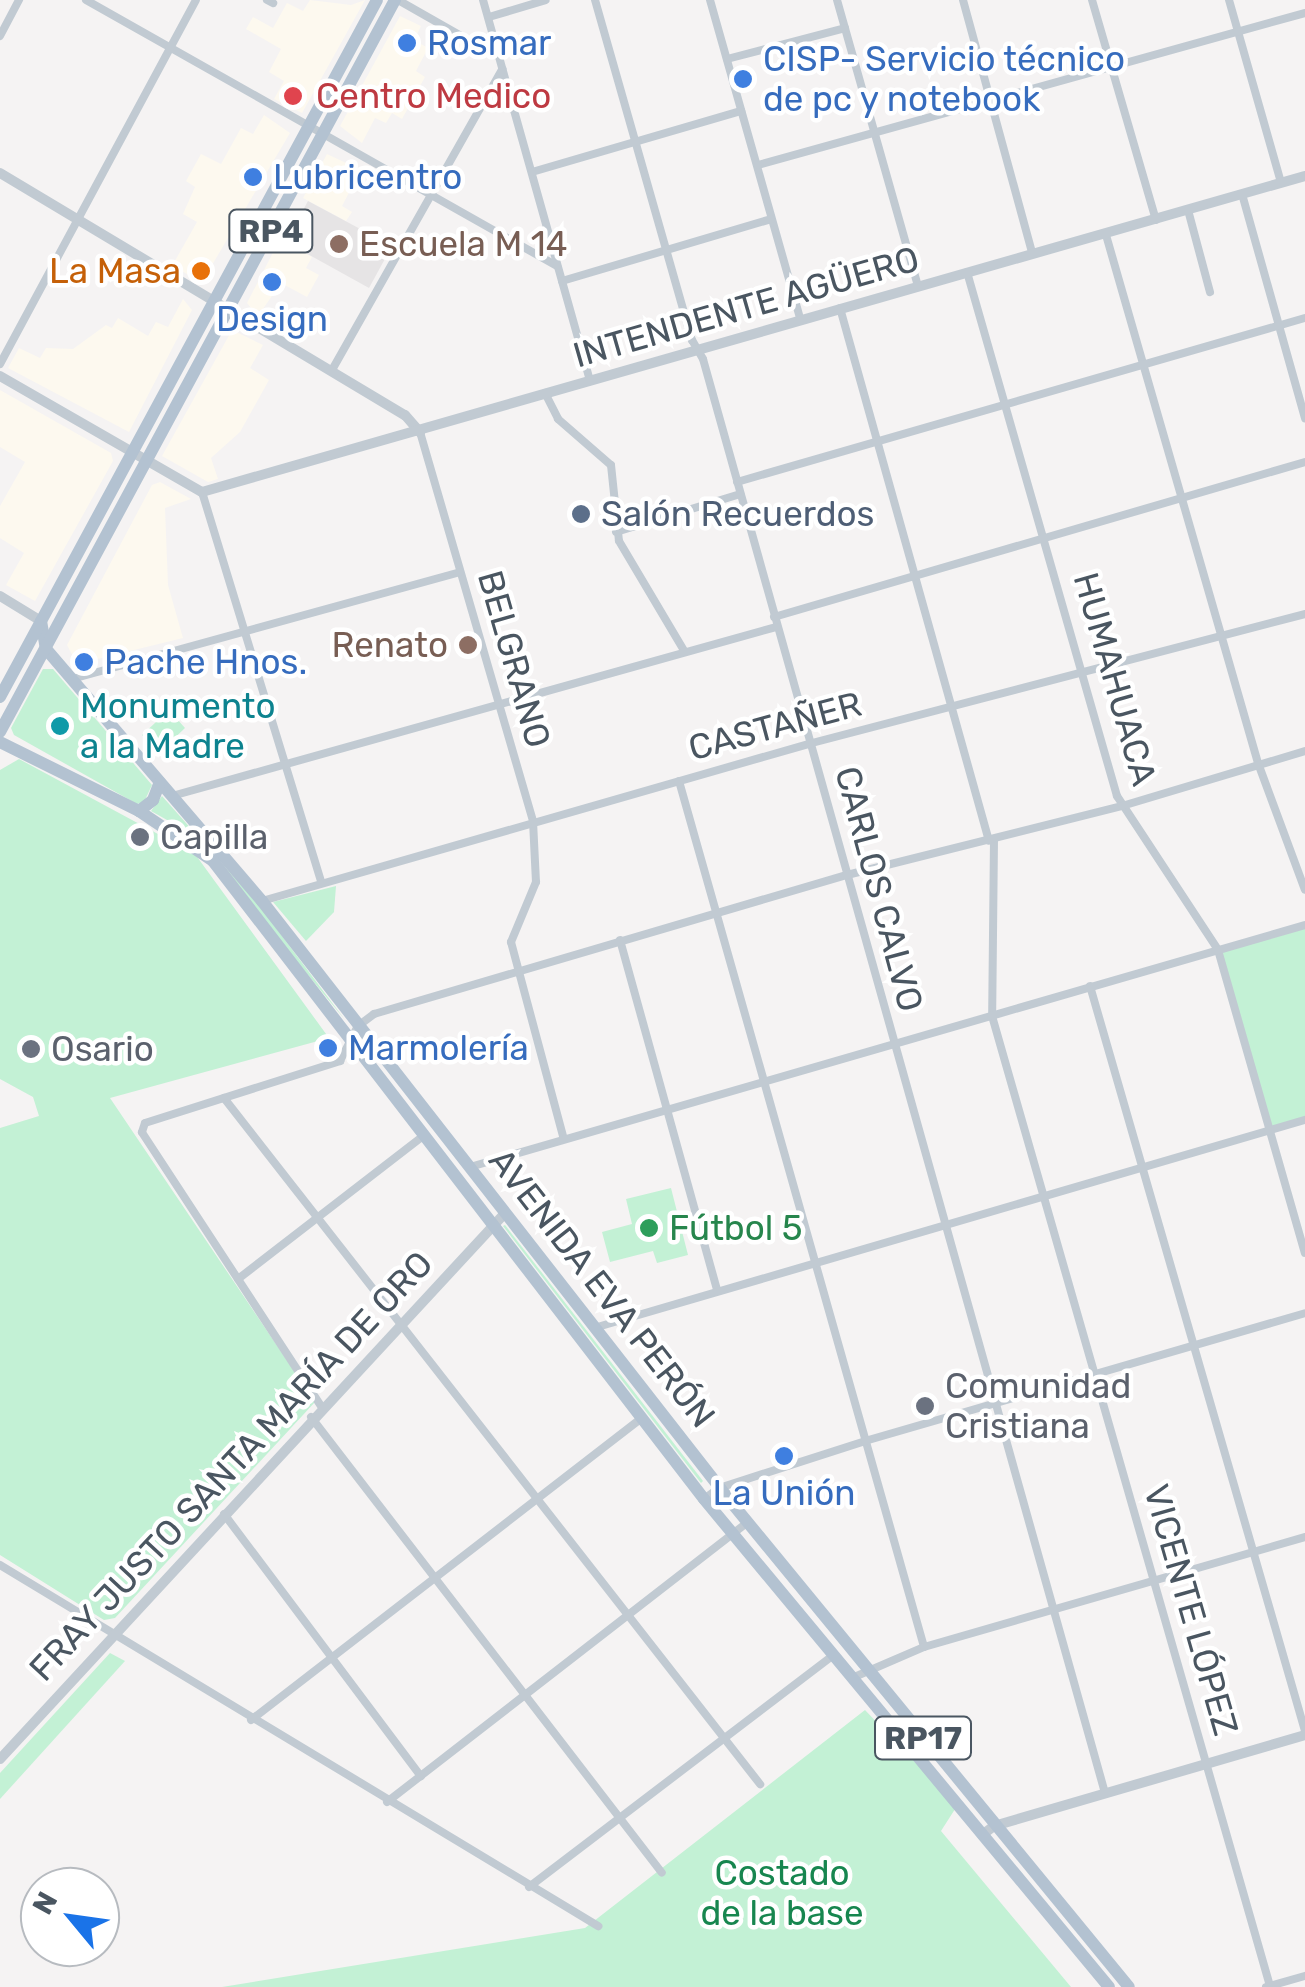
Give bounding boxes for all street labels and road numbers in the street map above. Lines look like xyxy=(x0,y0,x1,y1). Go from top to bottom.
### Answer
road number: RP4 xyxy=(226,204,316,258)
street label: INTENDENTE AGÜERO xyxy=(568,237,924,377)
street label: BELGRANO xyxy=(469,566,559,752)
street label: HUMAHUACA xyxy=(1065,568,1165,790)
street label: CASTAÑER xyxy=(684,683,866,769)
street label: CARLOS CALVO xyxy=(826,762,932,1016)
street label: AVENIDA EVA PERÓN xyxy=(479,1139,725,1437)
street label: FRAY JUSTO SANTA MARÍA DE ORO xyxy=(20,1242,442,1690)
street label: VICENTE LÓPEZ xyxy=(1135,1480,1247,1740)
road number: RP17 xyxy=(873,1711,973,1765)

